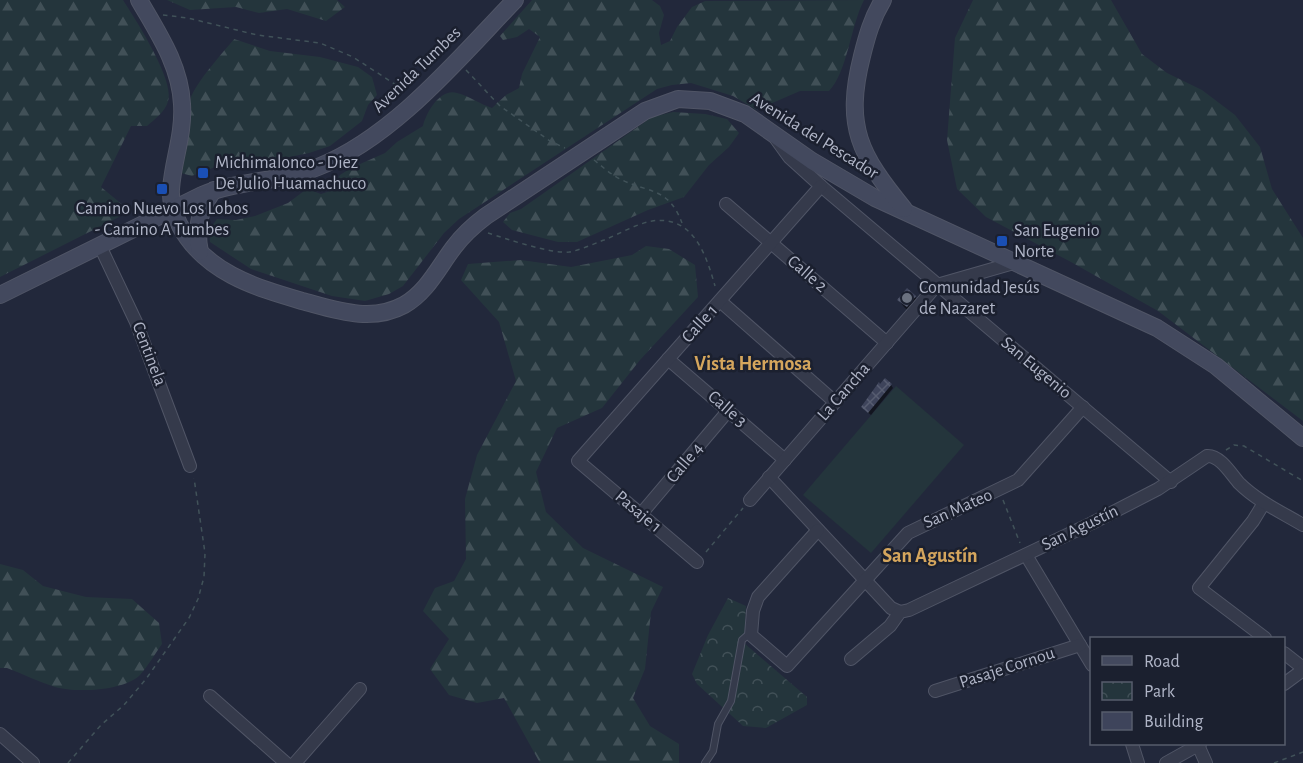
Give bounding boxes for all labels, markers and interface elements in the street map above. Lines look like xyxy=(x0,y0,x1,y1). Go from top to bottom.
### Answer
street label: Avenida Tumbes xyxy=(369,24,465,116)
street label: Avenida del Pescador xyxy=(747,89,881,183)
place label: Michimalonco - Diez De Julio Huamachuco xyxy=(215,154,367,193)
marker: Michimalonco - Diez De Julio Huamachuco xyxy=(196,166,210,180)
marker: Camino Nuevo Los Lobos - Camino A Tumbes xyxy=(155,182,169,196)
place label: Camino Nuevo Los Lobos - Camino A Tumbes xyxy=(76,200,248,239)
place label: San Eugenio Norte xyxy=(1014,222,1100,261)
marker: San Eugenio Norte xyxy=(995,234,1009,248)
street label: Calle 2 xyxy=(784,252,830,296)
place label: Comunidad Jesús de Nazaret xyxy=(919,279,1040,318)
marker: Comunidad Jesús de Nazaret xyxy=(900,291,914,305)
street label: Calle 1 xyxy=(679,302,721,346)
street label: Centinela xyxy=(129,319,169,389)
street label: San Eugenio xyxy=(997,334,1075,402)
district label: Vista Hermosa xyxy=(694,354,812,374)
street label: La Cancha xyxy=(814,360,874,424)
street label: Calle 3 xyxy=(704,387,750,431)
street label: Calle 4 xyxy=(663,439,707,487)
street label: San Mateo xyxy=(921,486,995,532)
street label: Pasaje 1 xyxy=(611,488,665,536)
street label: San Agustín xyxy=(1039,502,1121,554)
district label: San Agustín xyxy=(882,546,978,566)
legend xyxy=(1090,637,1285,745)
street label: Pasaje Cornou xyxy=(957,644,1057,692)
text: Road xyxy=(1144,653,1180,671)
text: Park xyxy=(1144,683,1176,701)
text: Building xyxy=(1144,713,1204,731)

